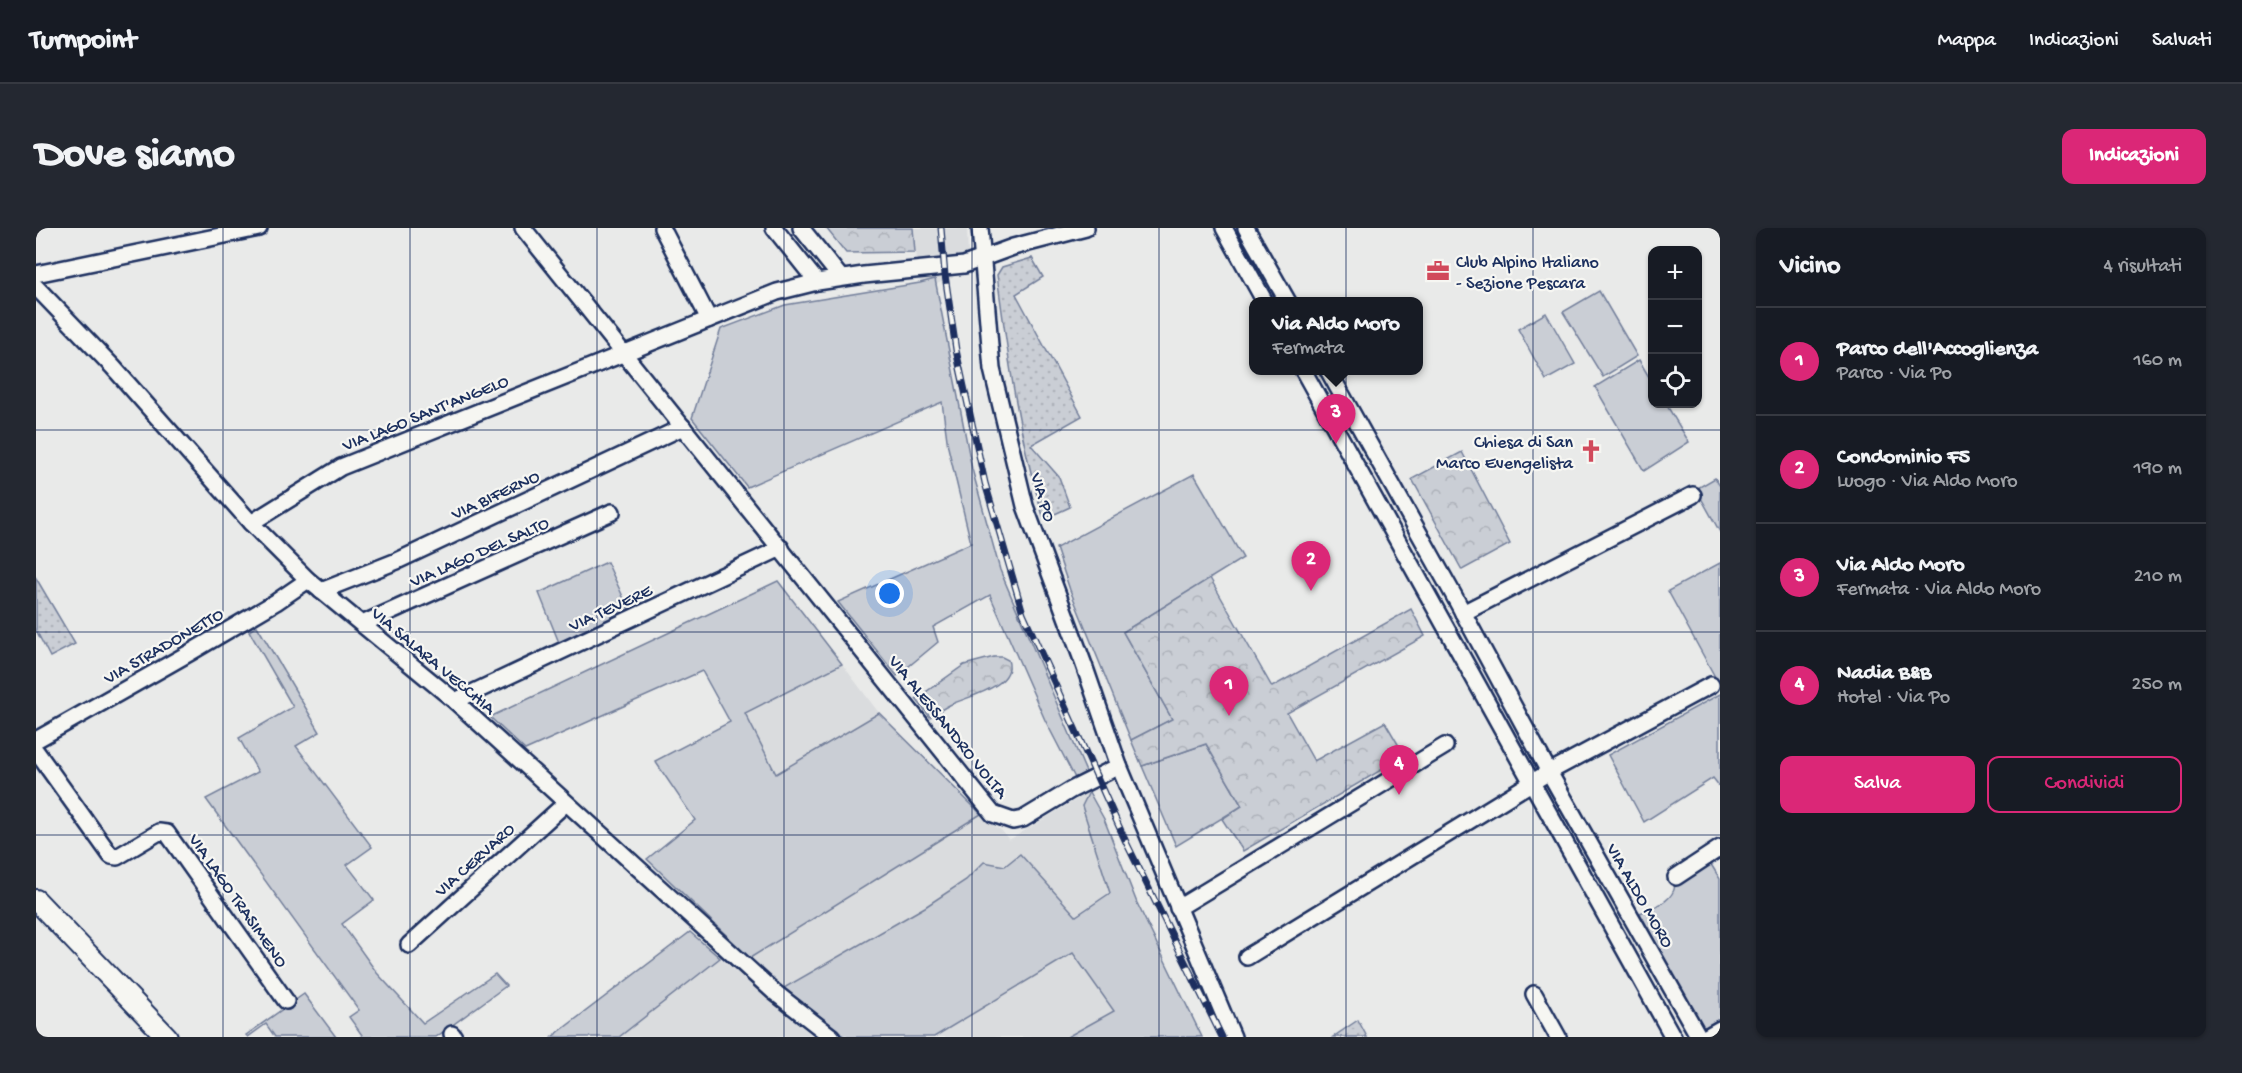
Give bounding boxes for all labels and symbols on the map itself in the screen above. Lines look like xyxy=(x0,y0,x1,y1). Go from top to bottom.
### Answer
place label: Club Alpino Italiano - Sezione Pescara xyxy=(1456,253,1599,295)
office icon: Club Alpino Italiano - Sezione Pescara xyxy=(1425,258,1451,284)
street label: VIA LAGO SANT'ANGELO xyxy=(339,371,512,458)
pin: 3 xyxy=(1316,394,1356,444)
place label: Chiesa di San Marco Evengelista xyxy=(1436,433,1574,475)
church icon: Chiesa di San Marco Evengelista xyxy=(1578,438,1604,464)
street label: VIA BIFERNO xyxy=(448,467,544,526)
street label: VIA PO xyxy=(1024,470,1059,525)
street label: VIA LAGO DEL SALTO xyxy=(406,513,553,594)
pin: 2 xyxy=(1292,542,1330,591)
your location xyxy=(875,579,904,608)
street label: VIA TEVERE xyxy=(565,581,657,638)
street label: VIA SALARA VECCHIA xyxy=(365,603,500,721)
street label: VIA STRADONETTO xyxy=(100,604,228,690)
street label: VIA ALESSANDRO VOLTA xyxy=(882,651,1012,804)
pin: 1 xyxy=(1210,666,1248,716)
pin: 4 xyxy=(1380,746,1418,795)
street label: VIA CERVARO xyxy=(431,819,520,903)
street label: VIA LAGO TRASIMENO xyxy=(182,830,291,973)
street label: VIA ALDO MORO xyxy=(1600,840,1677,952)

